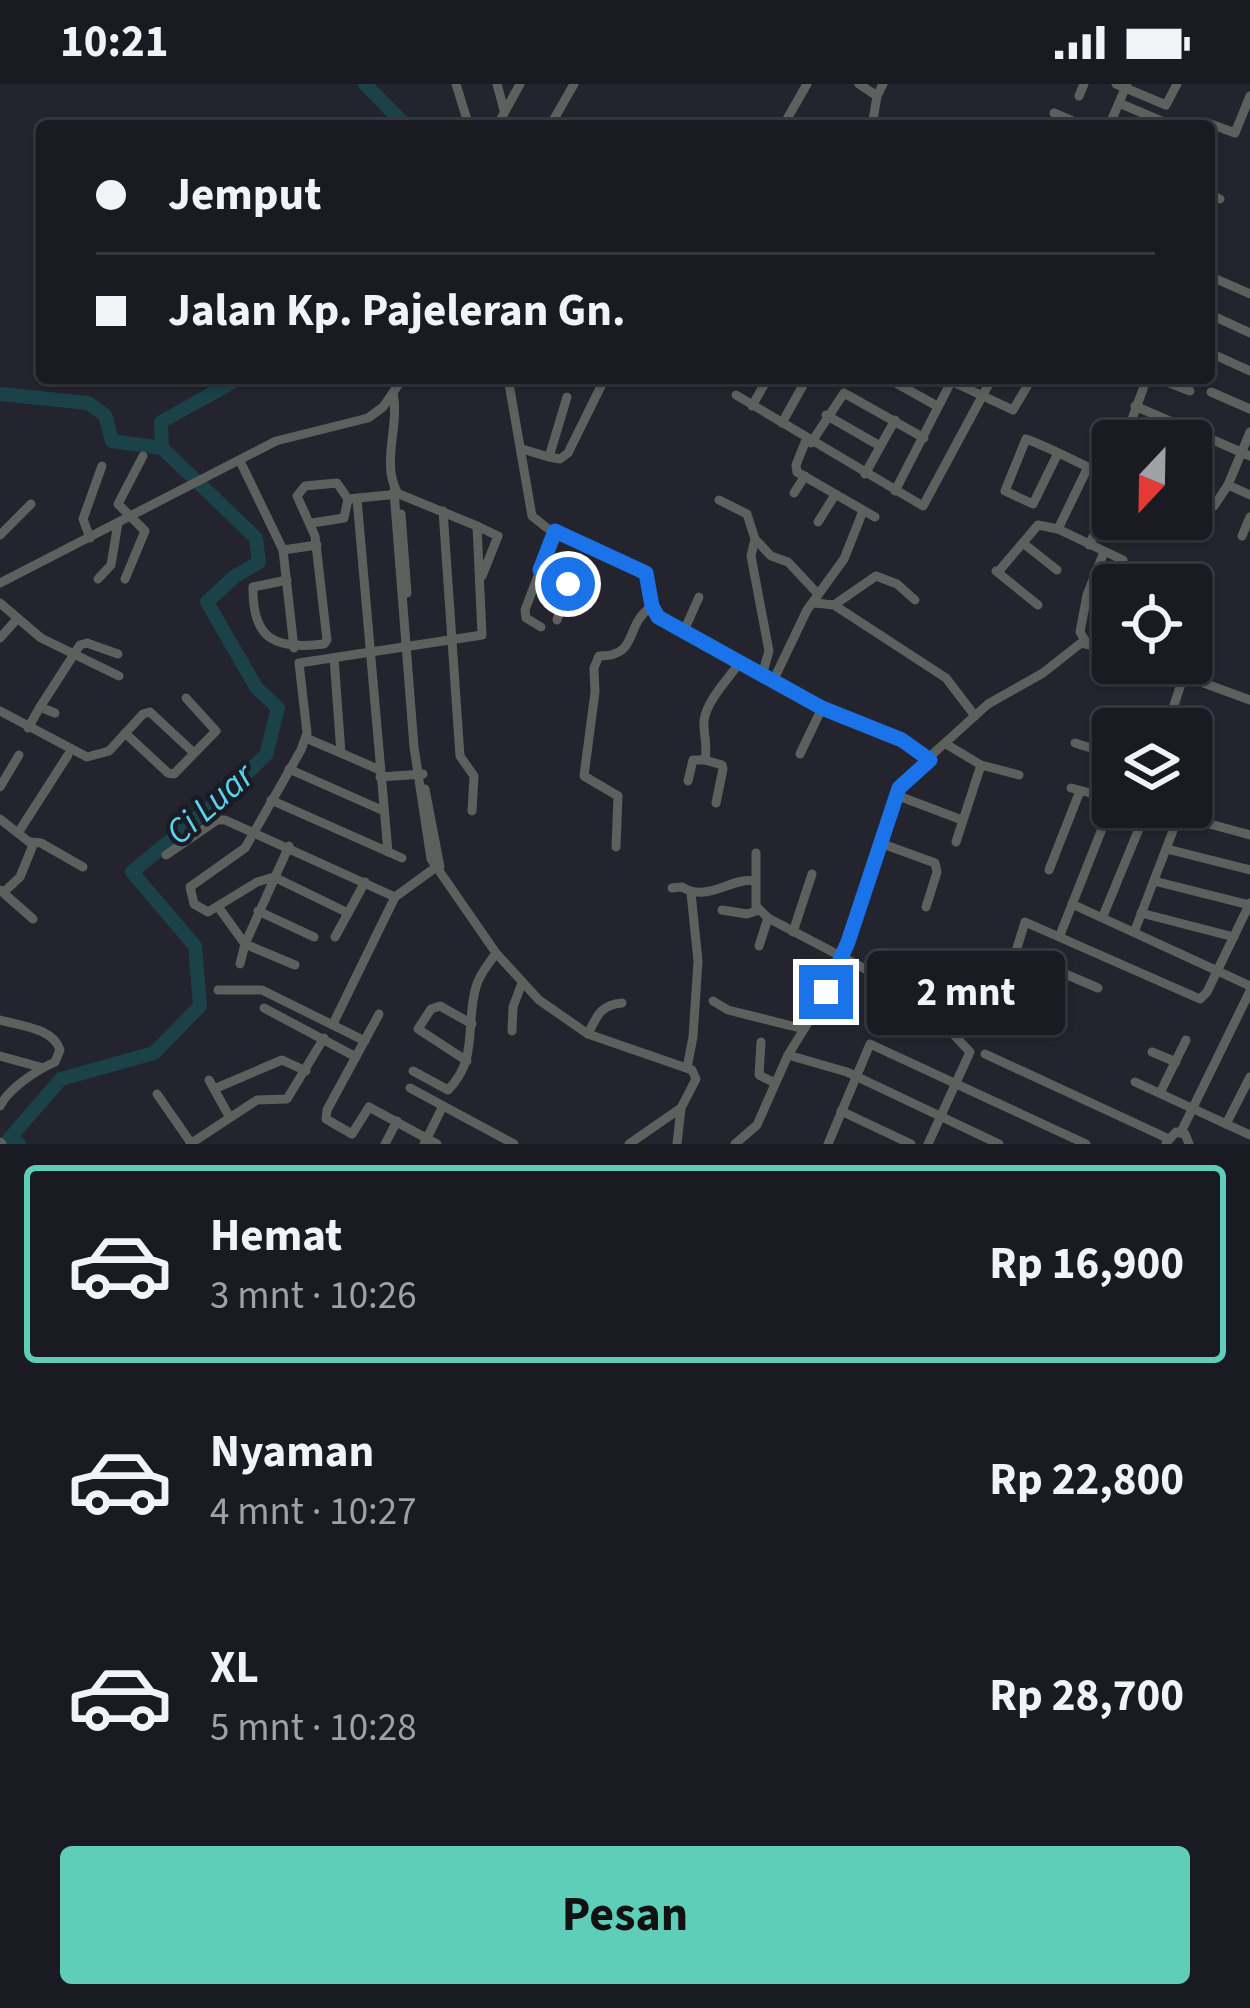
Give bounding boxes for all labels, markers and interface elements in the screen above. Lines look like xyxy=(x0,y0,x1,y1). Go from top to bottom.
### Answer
text: 10:21 xyxy=(60,10,169,74)
text: Jemput xyxy=(168,163,321,227)
text: Jalan Kp. Pajeleran Gn. xyxy=(168,279,625,343)
north arrow xyxy=(1092,420,1212,540)
map controls xyxy=(1092,420,1212,828)
route start xyxy=(541,557,595,611)
button: locate xyxy=(1092,564,1212,684)
button: layers xyxy=(1092,708,1212,828)
water label: Ci Luar xyxy=(155,750,267,857)
callout: 2 mnt xyxy=(868,950,1066,1034)
route end xyxy=(799,965,853,1019)
text: 2 mnt xyxy=(916,965,1016,1021)
text: Hemat xyxy=(210,1204,342,1268)
icon: car xyxy=(66,1210,174,1318)
text: Rp 16,900 xyxy=(989,1232,1184,1296)
text: 3 mnt · 10:26 xyxy=(210,1268,417,1324)
text: Nyaman xyxy=(210,1420,374,1484)
icon: car xyxy=(66,1426,174,1534)
text: Rp 22,800 xyxy=(989,1448,1184,1512)
text: 4 mnt · 10:27 xyxy=(210,1484,417,1540)
text: XL xyxy=(210,1636,259,1700)
icon: car xyxy=(66,1642,174,1750)
text: Rp 28,700 xyxy=(989,1664,1184,1728)
text: 5 mnt · 10:28 xyxy=(210,1700,417,1756)
button: Pesan xyxy=(60,1846,1190,1984)

